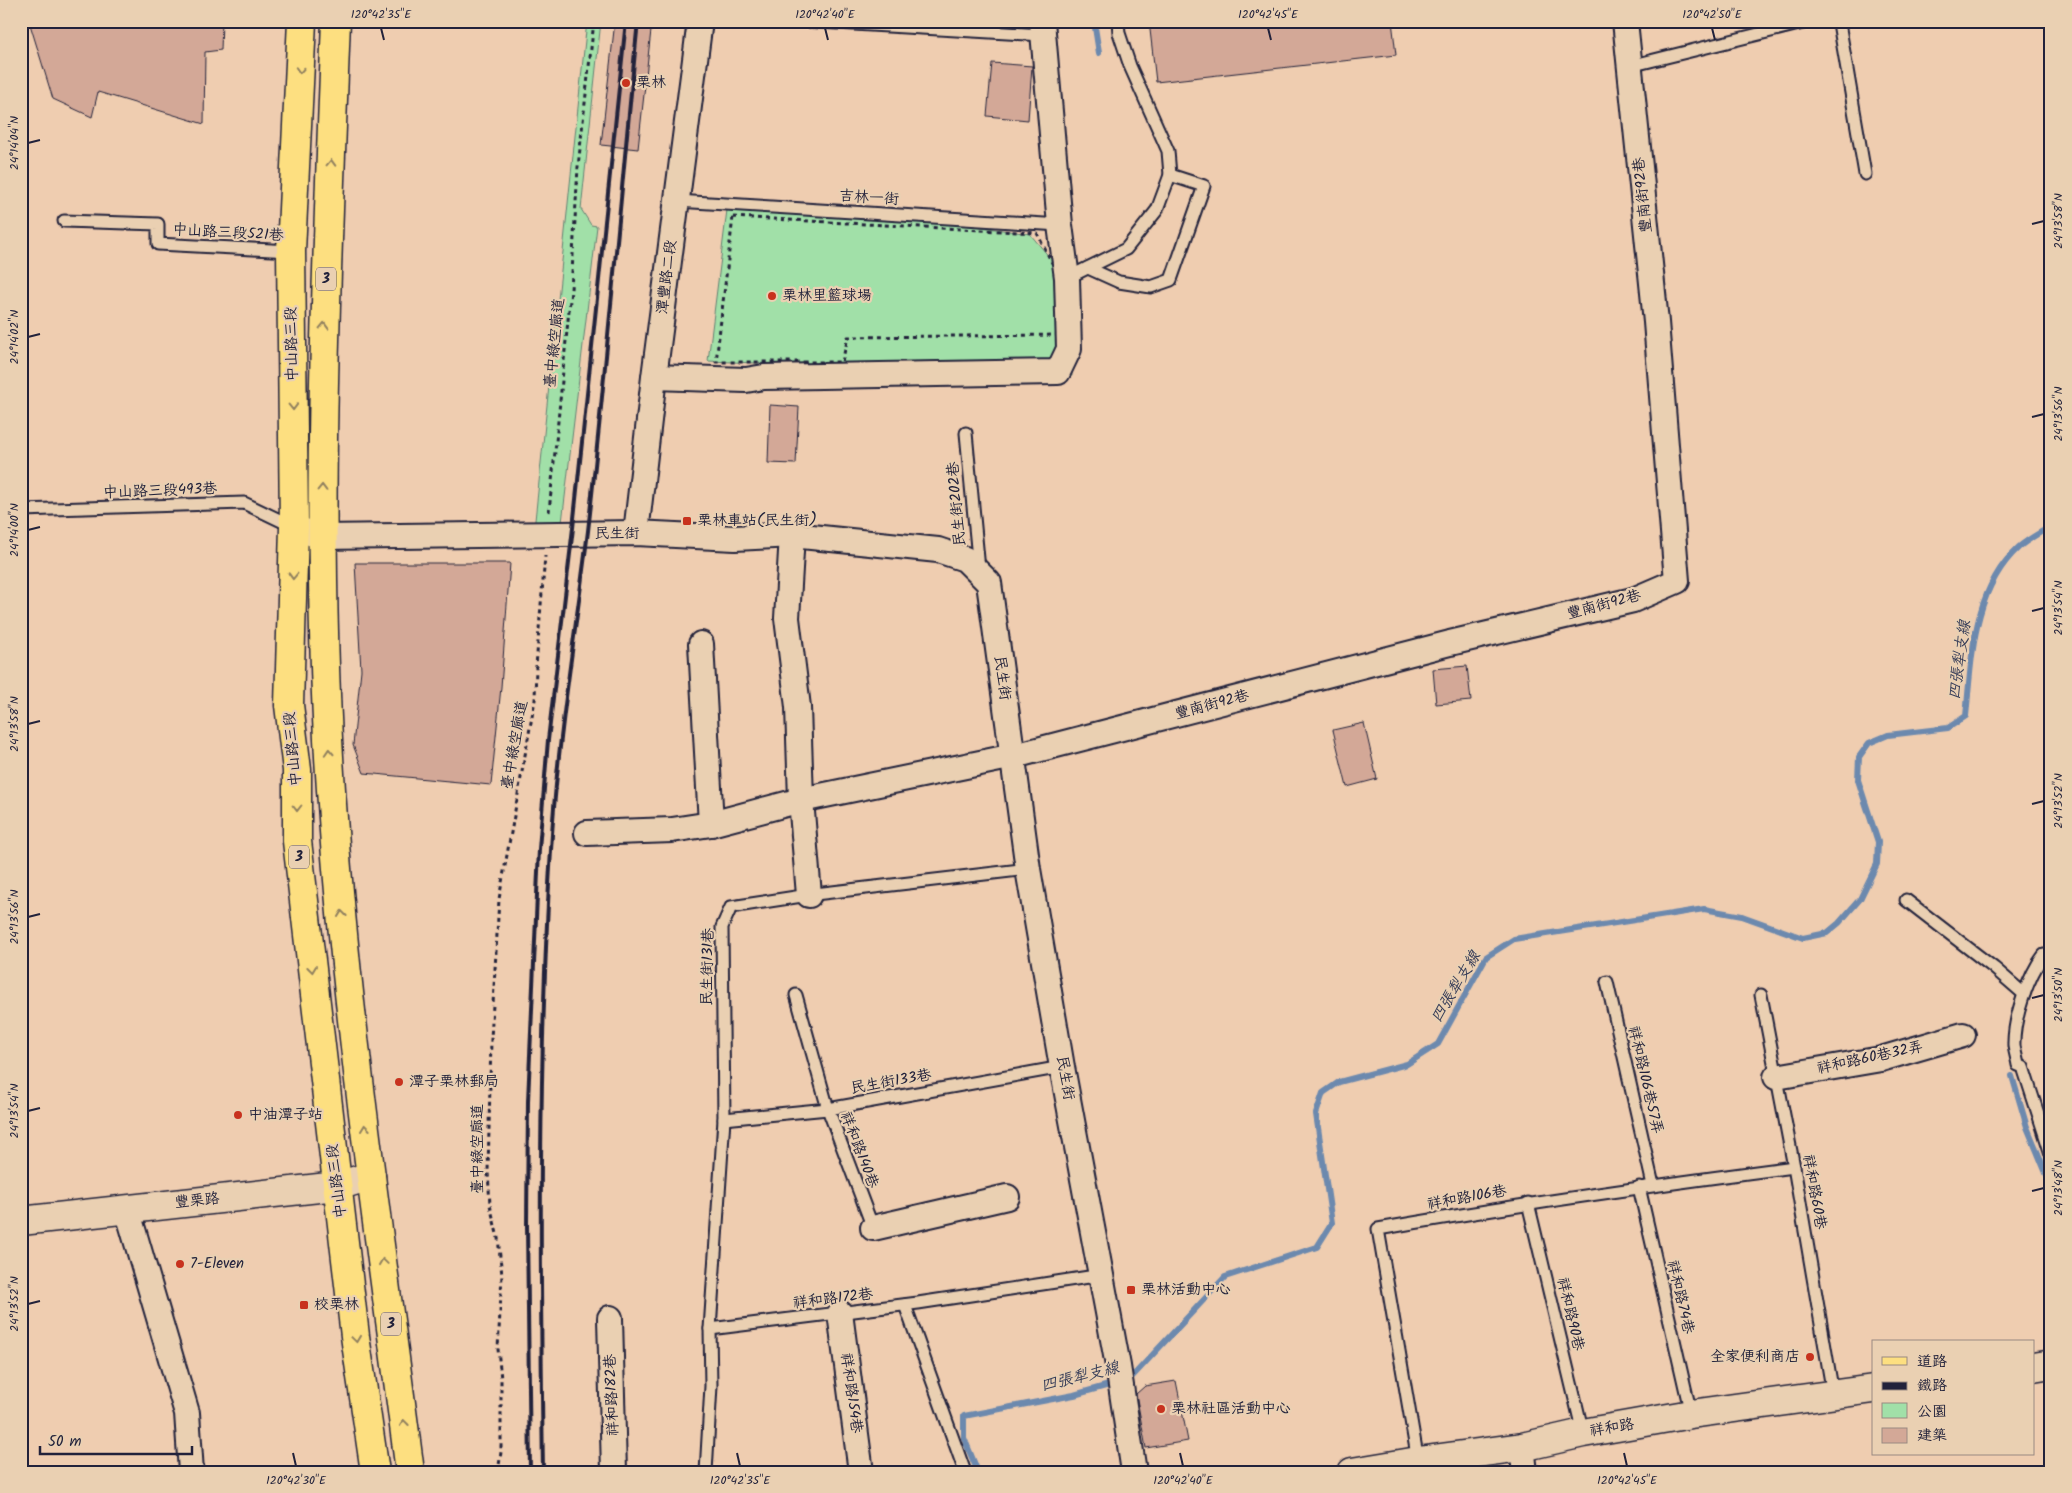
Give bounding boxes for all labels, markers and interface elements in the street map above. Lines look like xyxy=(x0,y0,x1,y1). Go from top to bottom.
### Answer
text: 120°42'35"E xyxy=(351,5,412,24)
text: 120°42'40"E xyxy=(795,5,856,24)
text: 120°42'45"E xyxy=(1238,5,1299,24)
text: 120°42'50"E xyxy=(1682,5,1743,24)
one-way arrow xyxy=(294,66,305,74)
place label: 栗林 xyxy=(636,71,666,95)
marker: 栗林 xyxy=(620,77,632,89)
text: 24°14'04"N xyxy=(5,116,24,170)
street label: 豐南街92巷 xyxy=(1627,156,1659,234)
one-way arrow xyxy=(325,159,336,167)
street label: 吉林一街 xyxy=(838,184,900,212)
text: 24°13'58"N xyxy=(2049,193,2068,249)
street label: 中山路三段521巷 xyxy=(172,218,284,248)
street label: 潭豐路二段 xyxy=(651,238,683,316)
road number: 3 xyxy=(316,268,336,290)
place label: 栗林里籃球場 xyxy=(782,284,872,308)
marker: 栗林里籃球場 xyxy=(766,290,778,302)
street label: 臺中綠空廊道 xyxy=(538,297,572,389)
street label: 中山路三段 xyxy=(279,306,305,382)
text: 24°14'02"N xyxy=(5,310,24,364)
one-way arrow xyxy=(319,321,329,329)
text: 24°13'56"N xyxy=(2049,386,2068,442)
one-way arrow xyxy=(288,404,298,411)
street label: 民生街202巷 xyxy=(941,461,973,547)
street label: 中山路三段493巷 xyxy=(103,477,217,505)
one-way arrow xyxy=(317,484,327,492)
text: 24°14'00"N xyxy=(5,503,24,557)
place label: 栗林車站(民生街) xyxy=(697,509,817,533)
marker: 栗林車站(民生街) xyxy=(681,515,693,527)
street label: 民生街 xyxy=(594,522,640,546)
one-way arrow xyxy=(287,572,298,580)
text: 24°13'54"N xyxy=(2049,580,2068,636)
street label: 豐南街92巷 xyxy=(1564,584,1644,626)
water label: 四張犁支線 xyxy=(1942,618,1978,701)
street label: 民生街 xyxy=(987,654,1017,702)
street label: 豐南街92巷 xyxy=(1172,684,1252,726)
text: 24°13'58"N xyxy=(5,696,24,752)
street label: 臺中綠空廊道 xyxy=(495,699,535,791)
street label: 中山路三段 xyxy=(278,711,308,787)
one-way arrow xyxy=(324,748,335,756)
text: 24°13'52"N xyxy=(2049,773,2068,829)
one-way arrow xyxy=(292,804,302,812)
road number: 3 xyxy=(289,846,309,869)
text: 24°13'56"N xyxy=(5,889,24,945)
one-way arrow xyxy=(337,910,348,918)
street label: 民生街131巷 xyxy=(695,928,721,1006)
water label: 四張犁支線 xyxy=(1425,945,1488,1028)
one-way arrow xyxy=(306,966,317,974)
text: 24°13'50"N xyxy=(2049,968,2068,1022)
street label: 祥和路106巷57弄 xyxy=(1621,1023,1669,1137)
street label: 祥和路60巷32弄 xyxy=(1815,1035,1925,1081)
street label: 民生街 xyxy=(1049,1054,1081,1102)
street label: 民生街133巷 xyxy=(849,1063,933,1101)
place label: 潭子栗林郵局 xyxy=(409,1070,499,1094)
marker: 潭子栗林郵局 xyxy=(393,1076,405,1088)
text: 24°13'54"N xyxy=(5,1083,24,1139)
place label: 中油潭子站 xyxy=(248,1103,323,1127)
street label: 臺中綠空廊道 xyxy=(466,1104,490,1194)
street label: 祥和路140巷 xyxy=(833,1108,885,1192)
marker: 中油潭子站 xyxy=(232,1109,244,1121)
one-way arrow xyxy=(360,1123,371,1131)
street label: 中山路三段 xyxy=(321,1142,353,1220)
street label: 祥和路60巷 xyxy=(1796,1153,1832,1231)
text: 24°13'48"N xyxy=(2049,1160,2068,1216)
street label: 祥和路106巷 xyxy=(1425,1179,1509,1217)
street label: 豐栗路 xyxy=(173,1187,221,1215)
place label: 7-Eleven xyxy=(190,1252,244,1276)
marker: 7-Eleven xyxy=(174,1258,186,1270)
one-way arrow xyxy=(378,1258,388,1267)
street label: 祥和路74巷 xyxy=(1660,1258,1700,1336)
street label: 祥和路90巷 xyxy=(1550,1275,1590,1353)
text: 24°13'52"N xyxy=(5,1276,24,1332)
place label: 栗林活動中心 xyxy=(1141,1278,1231,1302)
street label: 祥和路172巷 xyxy=(792,1282,874,1316)
marker: 栗林活動中心 xyxy=(1125,1284,1137,1296)
place label: 校栗林 xyxy=(314,1293,359,1317)
marker: 校栗林 xyxy=(298,1299,310,1311)
road number: 3 xyxy=(381,1312,401,1336)
one-way arrow xyxy=(350,1335,361,1343)
legend xyxy=(1872,1340,2034,1456)
place label: 全家便利商店 xyxy=(1710,1345,1800,1369)
text: 道路 xyxy=(1917,1350,1947,1374)
street label: 祥和路154巷 xyxy=(833,1351,869,1435)
marker: 全家便利商店 xyxy=(1804,1351,1816,1363)
street label: 祥和路182巷 xyxy=(599,1353,625,1437)
water label: 四張犁支線 xyxy=(1038,1355,1123,1399)
text: 鐵路 xyxy=(1917,1374,1947,1398)
place label: 栗林社區活動中心 xyxy=(1171,1397,1291,1421)
text: 公園 xyxy=(1917,1400,1947,1424)
marker: 栗林社區活動中心 xyxy=(1155,1403,1167,1415)
street label: 祥和路 xyxy=(1588,1412,1636,1444)
one-way arrow xyxy=(399,1419,410,1427)
scale bar xyxy=(40,1423,192,1455)
text: 建築 xyxy=(1917,1424,1947,1448)
text: 50 m xyxy=(48,1430,82,1454)
text: 120°42'30"E xyxy=(266,1471,327,1490)
text: 120°42'35"E xyxy=(710,1471,771,1490)
text: 120°42'40"E xyxy=(1153,1471,1214,1490)
text: 120°42'45"E xyxy=(1597,1471,1658,1490)

